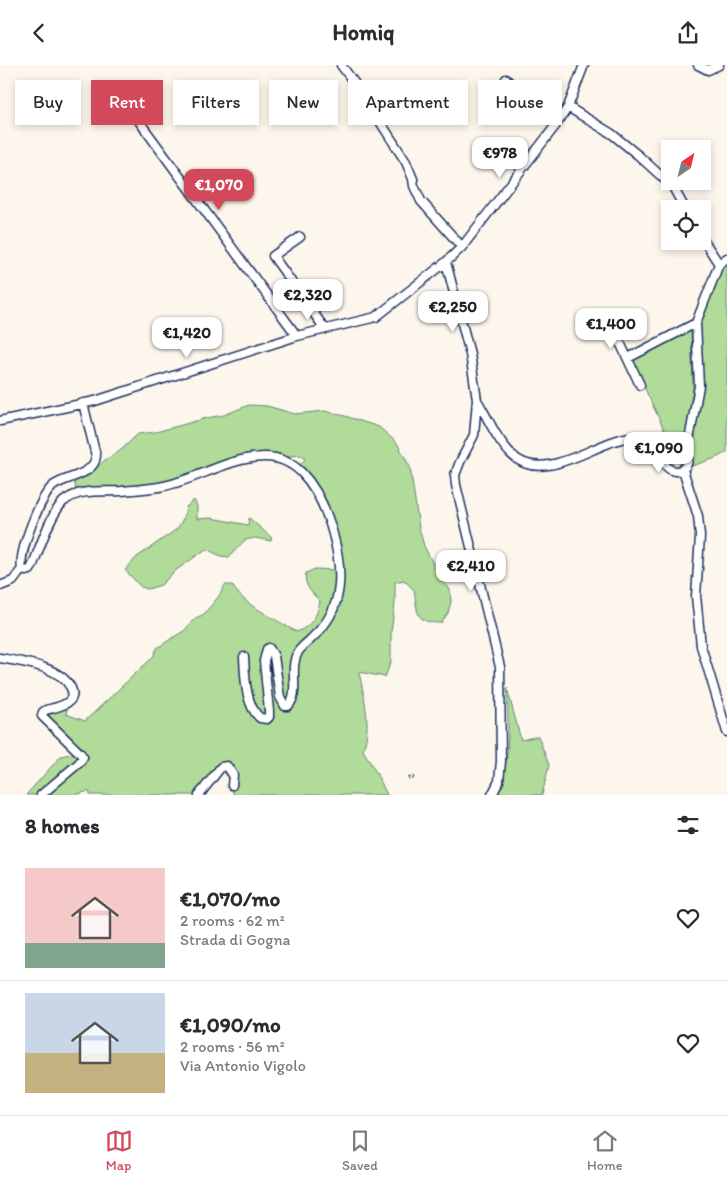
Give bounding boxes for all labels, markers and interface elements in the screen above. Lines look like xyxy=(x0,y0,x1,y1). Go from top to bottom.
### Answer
icon: back xyxy=(25,19,53,47)
text: Homiq xyxy=(333,19,394,46)
icon: share xyxy=(674,19,702,47)
chip: Buy xyxy=(15,80,81,125)
chip: Rent xyxy=(91,80,163,125)
chip: Filters xyxy=(173,80,259,125)
chip: New xyxy=(269,80,338,125)
chip: Apartment xyxy=(348,80,468,125)
chip: House xyxy=(478,80,562,125)
pin: €978 xyxy=(470,137,530,179)
north arrow xyxy=(661,140,711,190)
map controls xyxy=(661,140,711,250)
text: €978 xyxy=(483,143,517,162)
pin: €1,070 xyxy=(178,169,260,211)
text: €1,070 xyxy=(195,175,243,194)
button: locate xyxy=(661,200,711,250)
pin: €2,320 xyxy=(267,279,349,321)
text: €2,320 xyxy=(284,285,332,304)
pin: €2,250 xyxy=(412,291,494,333)
text: €2,250 xyxy=(429,297,477,316)
pin: €1,400 xyxy=(570,307,652,350)
text: €1,400 xyxy=(586,314,636,333)
pin: €1,420 xyxy=(146,317,228,359)
text: €1,420 xyxy=(163,323,211,342)
pin: €1,090 xyxy=(618,431,700,474)
text: €1,090 xyxy=(635,438,683,457)
pin: €2,410 xyxy=(430,549,512,592)
text: €2,410 xyxy=(447,556,495,575)
icon: filters xyxy=(674,811,702,839)
text: 8 homes xyxy=(25,813,100,838)
text: €1,070/mo xyxy=(180,886,280,911)
icon: home xyxy=(65,888,125,948)
icon: heart xyxy=(674,904,702,932)
text: 2 rooms · 62 m² xyxy=(180,911,285,930)
text: Strada di Gogna xyxy=(180,930,290,949)
text: €1,090/mo xyxy=(180,1012,281,1037)
icon: home xyxy=(65,1013,125,1073)
icon: heart xyxy=(674,1029,702,1057)
text: 2 rooms · 56 m² xyxy=(180,1037,285,1056)
text: Via Antonio Vigolo xyxy=(180,1056,306,1075)
tab: Map xyxy=(105,1127,133,1174)
tab: Saved xyxy=(342,1127,378,1174)
tab: Home xyxy=(587,1127,622,1174)

